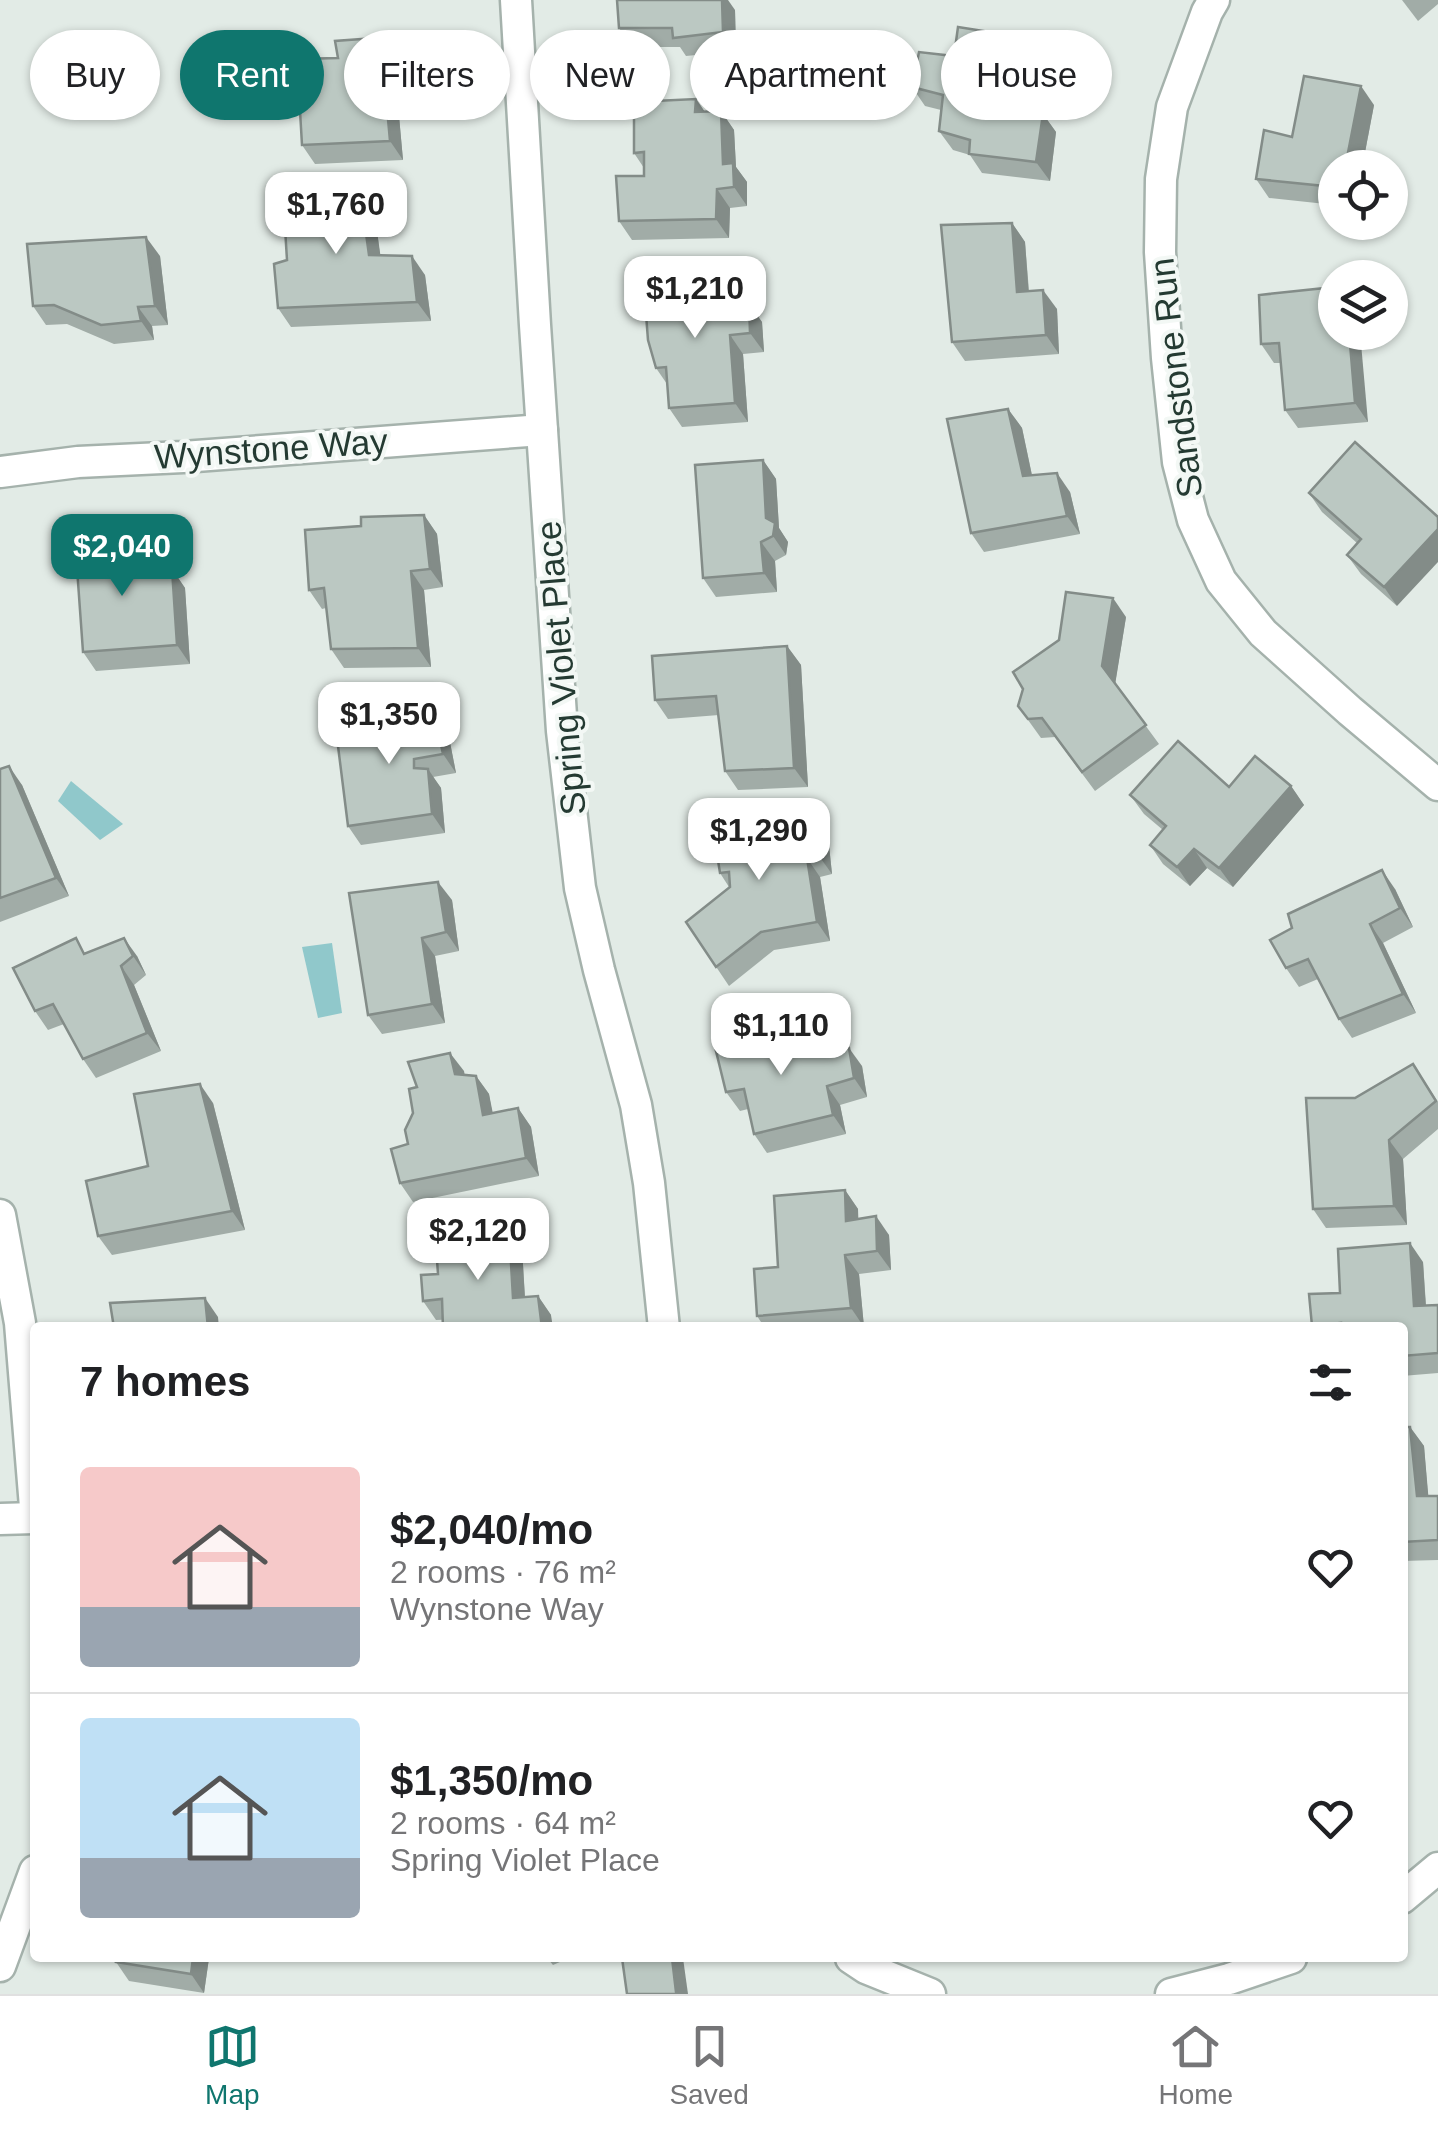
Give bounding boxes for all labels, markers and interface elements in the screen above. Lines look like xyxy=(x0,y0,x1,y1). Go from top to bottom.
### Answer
chip: Buy xyxy=(30,30,160,120)
chip: Rent xyxy=(180,30,324,120)
chip: Filters xyxy=(344,30,510,120)
chip: New xyxy=(530,30,670,120)
chip: Apartment xyxy=(690,30,921,120)
chip: House xyxy=(941,30,1112,120)
map controls xyxy=(1318,150,1408,350)
button: locate xyxy=(1318,150,1408,240)
pin: $1,760 xyxy=(255,172,417,257)
text: $1,760 xyxy=(287,186,385,222)
pin: $1,210 xyxy=(614,256,776,341)
street label: Sandstone Run xyxy=(1141,256,1210,500)
button: layers xyxy=(1318,260,1408,350)
text: $1,210 xyxy=(646,270,744,306)
street label: Wynstone Way xyxy=(153,421,389,476)
pin: $2,040 xyxy=(41,514,203,599)
street label: Spring Violet Place xyxy=(528,519,593,817)
text: $2,040 xyxy=(73,528,171,564)
pin: $1,350 xyxy=(308,682,470,767)
text: $1,350 xyxy=(340,696,438,732)
pin: $1,290 xyxy=(678,798,840,883)
text: $1,290 xyxy=(710,812,808,848)
pin: $1,110 xyxy=(700,993,862,1078)
text: $1,110 xyxy=(733,1007,829,1043)
pin: $2,120 xyxy=(397,1198,559,1283)
text: $2,120 xyxy=(429,1212,527,1248)
icon: filters xyxy=(1303,1355,1358,1410)
text: 7 homes xyxy=(80,1358,250,1405)
text: $2,040/mo xyxy=(390,1506,593,1553)
icon: home xyxy=(160,1507,280,1627)
icon: heart xyxy=(1303,1540,1358,1595)
text: 2 rooms · 76 m² xyxy=(390,1554,616,1590)
text: Wynstone Way xyxy=(390,1591,604,1627)
text: $1,350/mo xyxy=(390,1757,593,1804)
icon: home xyxy=(160,1758,280,1878)
icon: heart xyxy=(1303,1791,1358,1846)
text: 2 rooms · 64 m² xyxy=(390,1805,616,1841)
text: Spring Violet Place xyxy=(390,1842,660,1878)
tab: Map xyxy=(205,2019,260,2111)
tab: Saved xyxy=(669,2019,749,2111)
tab: Home xyxy=(1158,2019,1233,2111)

